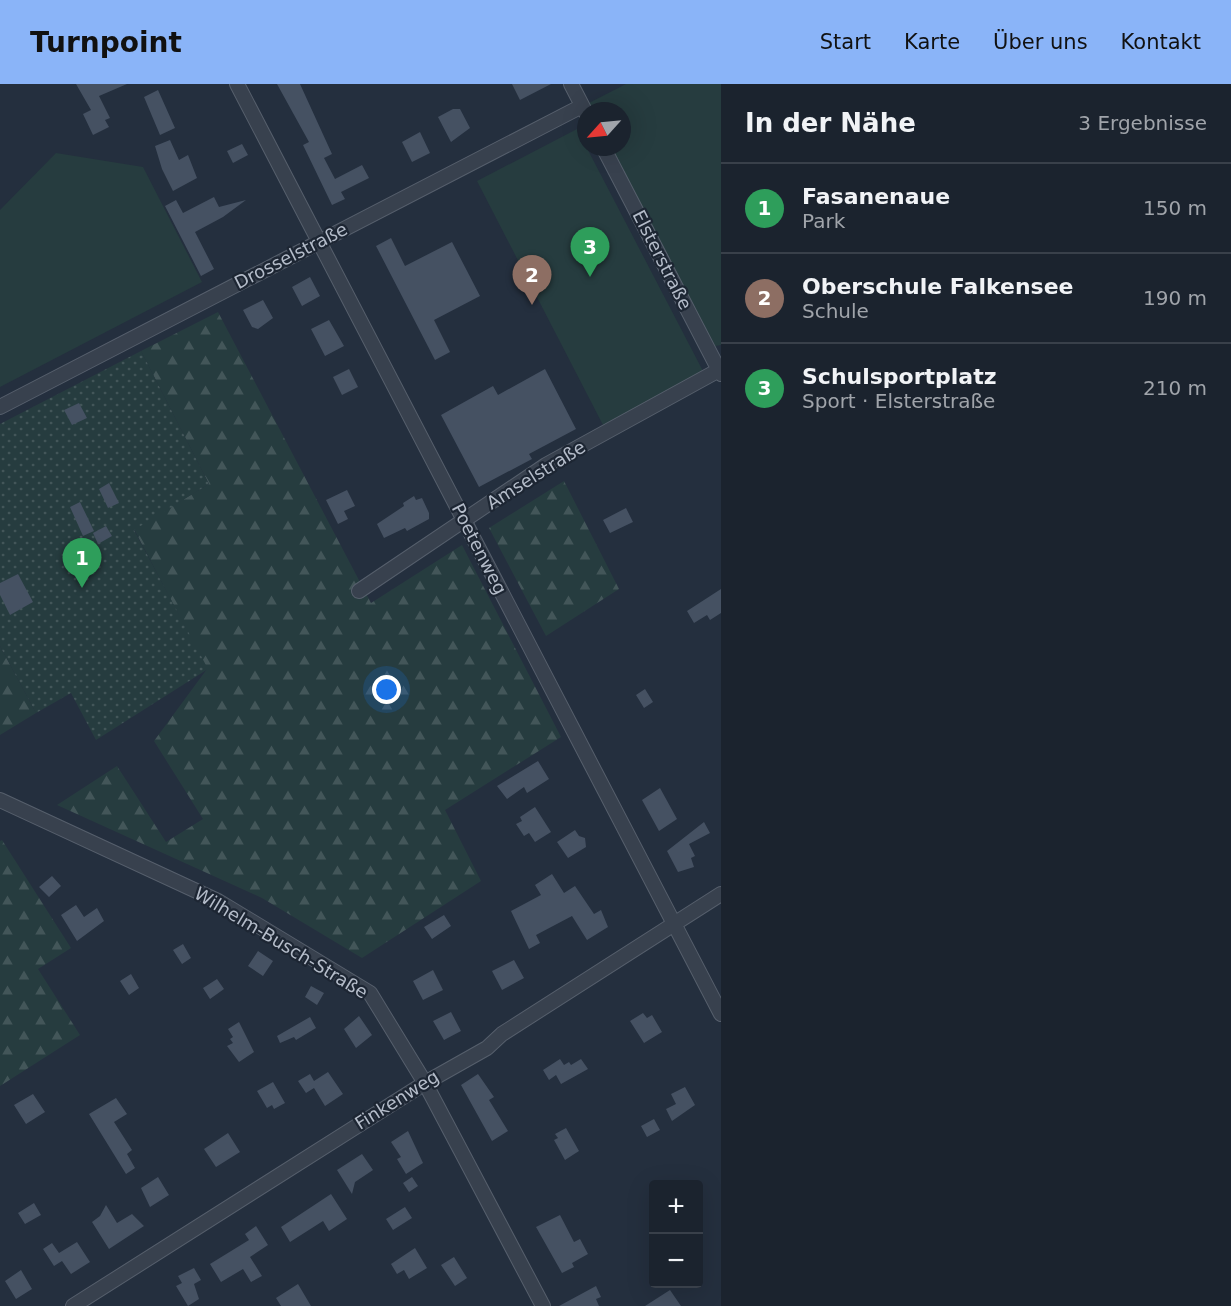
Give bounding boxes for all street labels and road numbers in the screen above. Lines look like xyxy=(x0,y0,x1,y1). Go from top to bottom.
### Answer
street label: Elsterstraße xyxy=(628,207,696,313)
street label: Drosselstraße xyxy=(231,218,351,293)
street label: Amselstraße xyxy=(482,436,589,513)
street label: Poetenweg xyxy=(448,500,511,598)
street label: Wilhelm-Busch-Straße xyxy=(191,882,372,1003)
street label: Finkenweg xyxy=(351,1066,443,1134)

